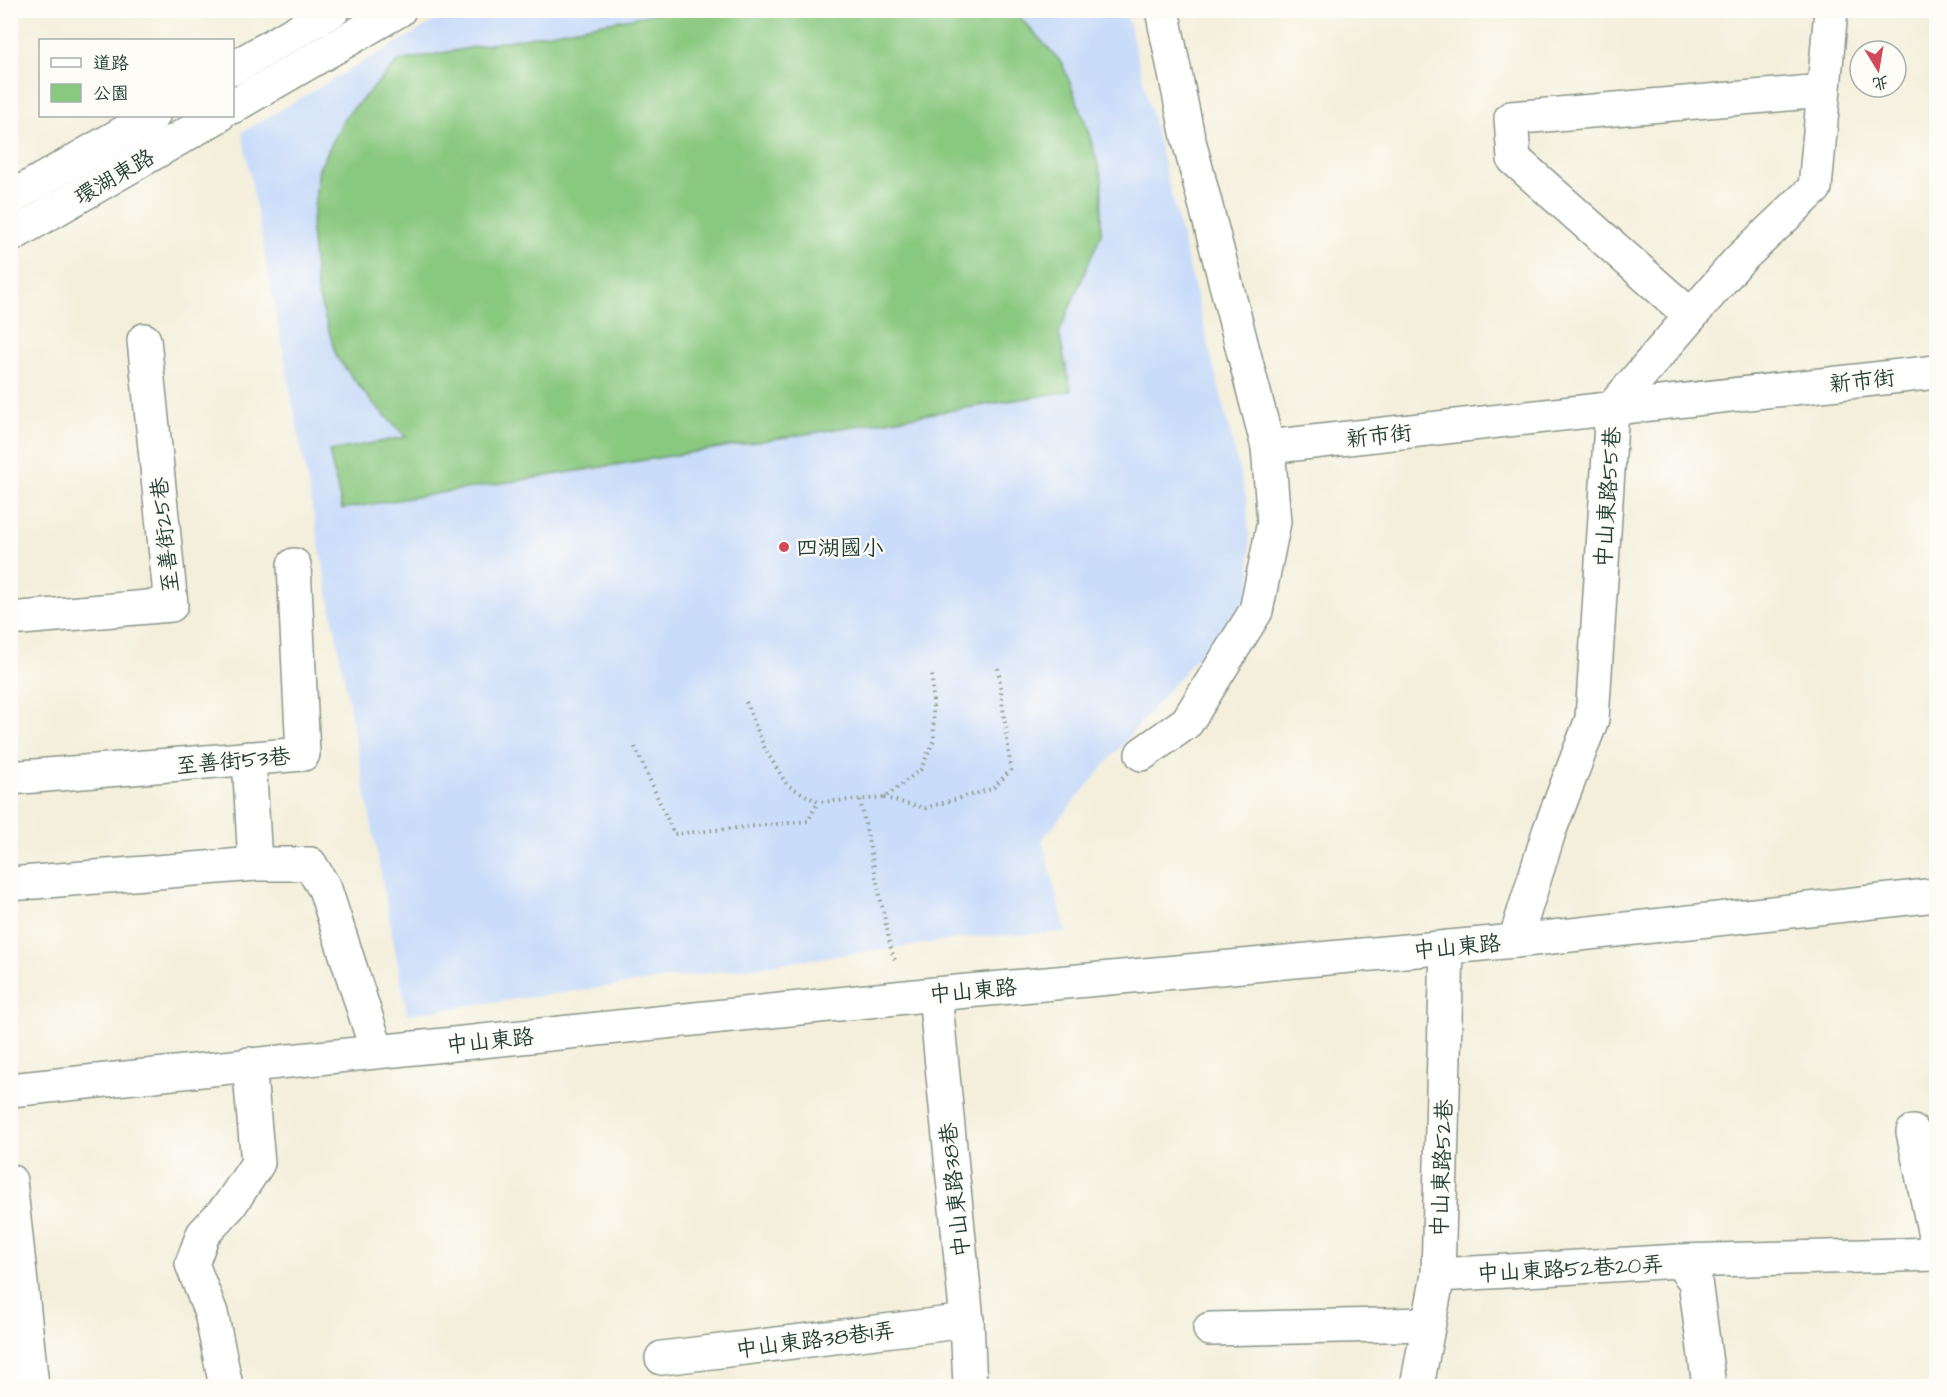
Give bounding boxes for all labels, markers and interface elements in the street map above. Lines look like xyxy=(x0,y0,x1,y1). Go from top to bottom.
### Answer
legend xyxy=(39,39,234,117)
north arrow xyxy=(1848,39,1908,99)
text: 道路 xyxy=(93,51,129,76)
text: 北 xyxy=(1871,70,1891,95)
text: 公園 xyxy=(93,81,129,106)
street label: 環湖東路 xyxy=(69,142,161,213)
street label: 新市街 xyxy=(1828,363,1897,400)
street label: 新市街 xyxy=(1345,418,1414,455)
street label: 中山東路55巷 xyxy=(1588,426,1629,569)
street label: 至善街25巷 xyxy=(144,475,187,594)
place label: 四湖國小 xyxy=(796,533,884,564)
marker: 四湖國小 xyxy=(777,540,791,554)
street label: 至善街53巷 xyxy=(175,741,292,782)
street label: 中山東路 xyxy=(1412,928,1502,967)
street label: 中山東路 xyxy=(928,972,1018,1011)
street label: 中山東路 xyxy=(445,1021,536,1062)
street label: 中山東路52巷 xyxy=(1425,1098,1460,1238)
street label: 中山東路38巷 xyxy=(933,1121,978,1259)
street label: 中山東路52巷20弄 xyxy=(1476,1249,1664,1290)
street label: 中山東路38巷1弄 xyxy=(734,1315,897,1366)

